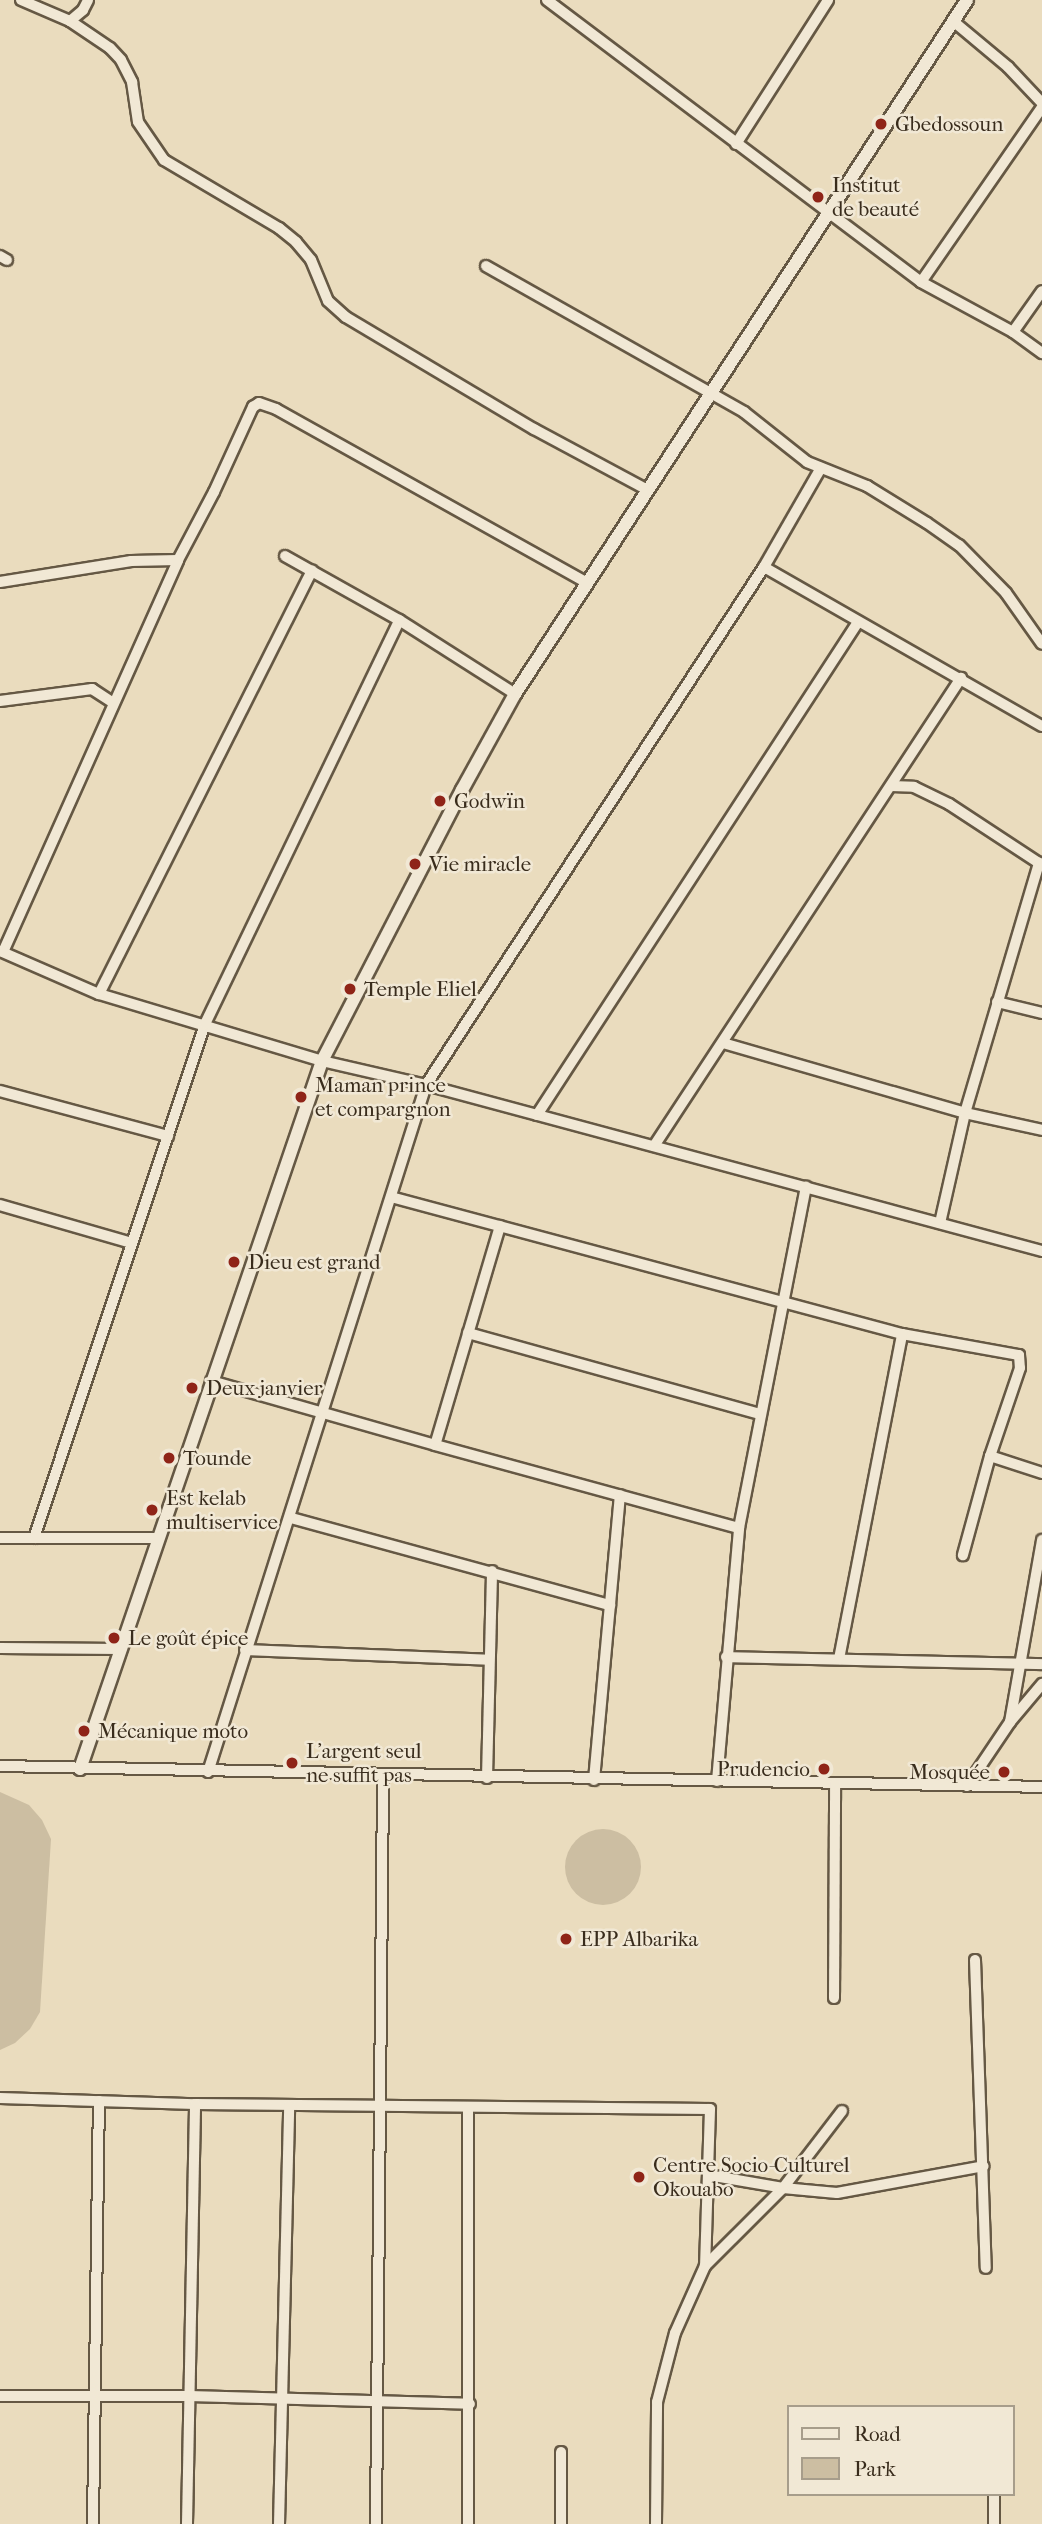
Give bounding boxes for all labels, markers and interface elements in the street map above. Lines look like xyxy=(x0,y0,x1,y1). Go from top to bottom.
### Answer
place label: Gbedossoun xyxy=(895,111,1003,137)
marker: Gbedossoun xyxy=(873,116,889,132)
place label: Institut de beauté xyxy=(832,172,919,222)
marker: Institut de beauté xyxy=(810,189,826,205)
place label: Godwïn xyxy=(454,788,525,814)
marker: Godwïn xyxy=(432,793,448,809)
place label: Vie miracle xyxy=(429,851,531,877)
marker: Vie miracle xyxy=(407,856,423,872)
place label: Temple Eliel xyxy=(364,976,477,1002)
marker: Temple Eliel xyxy=(342,981,358,997)
place label: Maman prince et compargnon xyxy=(315,1072,451,1122)
marker: Maman prince et compargnon xyxy=(293,1089,309,1105)
place label: Dieu est grand xyxy=(248,1249,380,1275)
marker: Dieu est grand xyxy=(226,1254,242,1270)
place label: Deux janvier xyxy=(206,1375,322,1401)
marker: Deux janvier xyxy=(184,1380,200,1396)
place label: Tounde xyxy=(183,1445,251,1471)
marker: Tounde xyxy=(161,1450,177,1466)
place label: Est kelab multiservice xyxy=(166,1485,278,1535)
marker: Est kelab multiservice xyxy=(144,1502,160,1518)
place label: Le goût épice xyxy=(128,1625,248,1651)
marker: Le goût épice xyxy=(106,1630,122,1646)
place label: Mécanique moto xyxy=(98,1718,248,1744)
marker: Mécanique moto xyxy=(76,1723,92,1739)
place label: L'argent seul ne suffit pas xyxy=(306,1738,422,1788)
marker: L'argent seul ne suffit pas xyxy=(284,1755,300,1771)
place label: Prudencio xyxy=(717,1756,810,1782)
place label: Mosquée xyxy=(909,1759,990,1785)
marker: Prudencio xyxy=(816,1761,832,1777)
marker: Mosquée xyxy=(996,1764,1012,1780)
place label: EPP Albarika xyxy=(580,1926,698,1952)
marker: EPP Albarika xyxy=(558,1931,574,1947)
place label: Centre Socio-Culturel Okouabo xyxy=(653,2152,850,2202)
marker: Centre Socio-Culturel Okouabo xyxy=(631,2169,647,2185)
legend xyxy=(786,2405,1014,2496)
text: Road xyxy=(854,2422,901,2446)
text: Park xyxy=(854,2457,896,2481)

